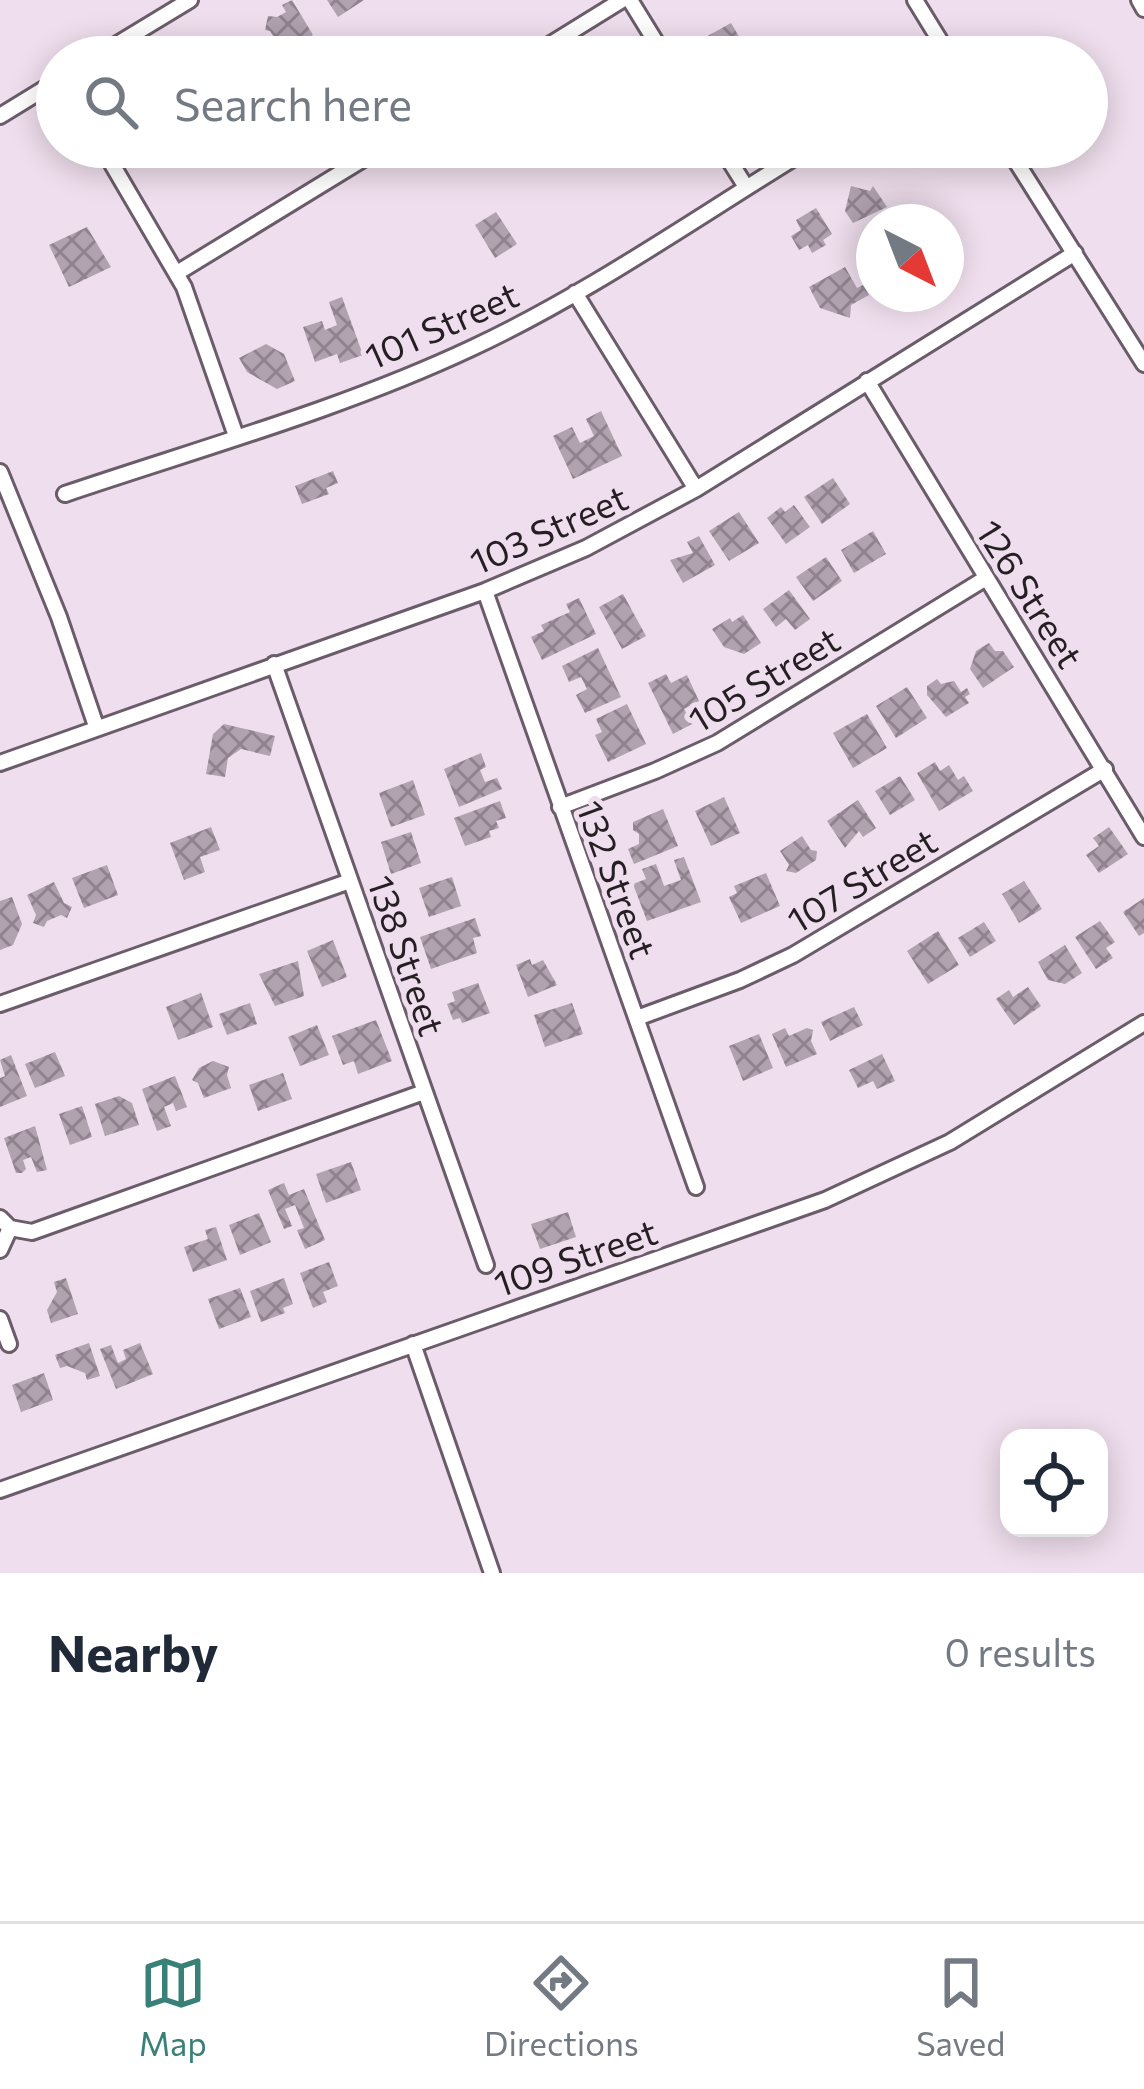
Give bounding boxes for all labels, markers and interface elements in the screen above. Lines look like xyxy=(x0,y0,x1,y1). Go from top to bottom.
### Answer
search box xyxy=(36,36,1108,168)
icon: search xyxy=(78,69,144,135)
text: Search here xyxy=(174,75,412,130)
north arrow xyxy=(856,204,964,312)
street label: 101 Street xyxy=(358,271,524,377)
street label: 103 Street xyxy=(462,474,634,582)
street label: 126 Street xyxy=(968,511,1094,675)
street label: 105 Street xyxy=(680,616,846,740)
street label: 132 Street xyxy=(569,794,667,964)
street label: 107 Street xyxy=(778,817,944,941)
street label: 138 Street xyxy=(360,869,456,1041)
street label: 109 Street xyxy=(488,1208,662,1304)
map controls xyxy=(1000,1429,1108,1537)
button: locate xyxy=(1000,1429,1108,1537)
text: Nearby xyxy=(48,1620,218,1683)
text: 0 results xyxy=(944,1627,1096,1675)
tab: Map xyxy=(139,1950,207,2063)
tab: Directions xyxy=(484,1950,639,2063)
tab: Saved xyxy=(916,1950,1005,2063)

